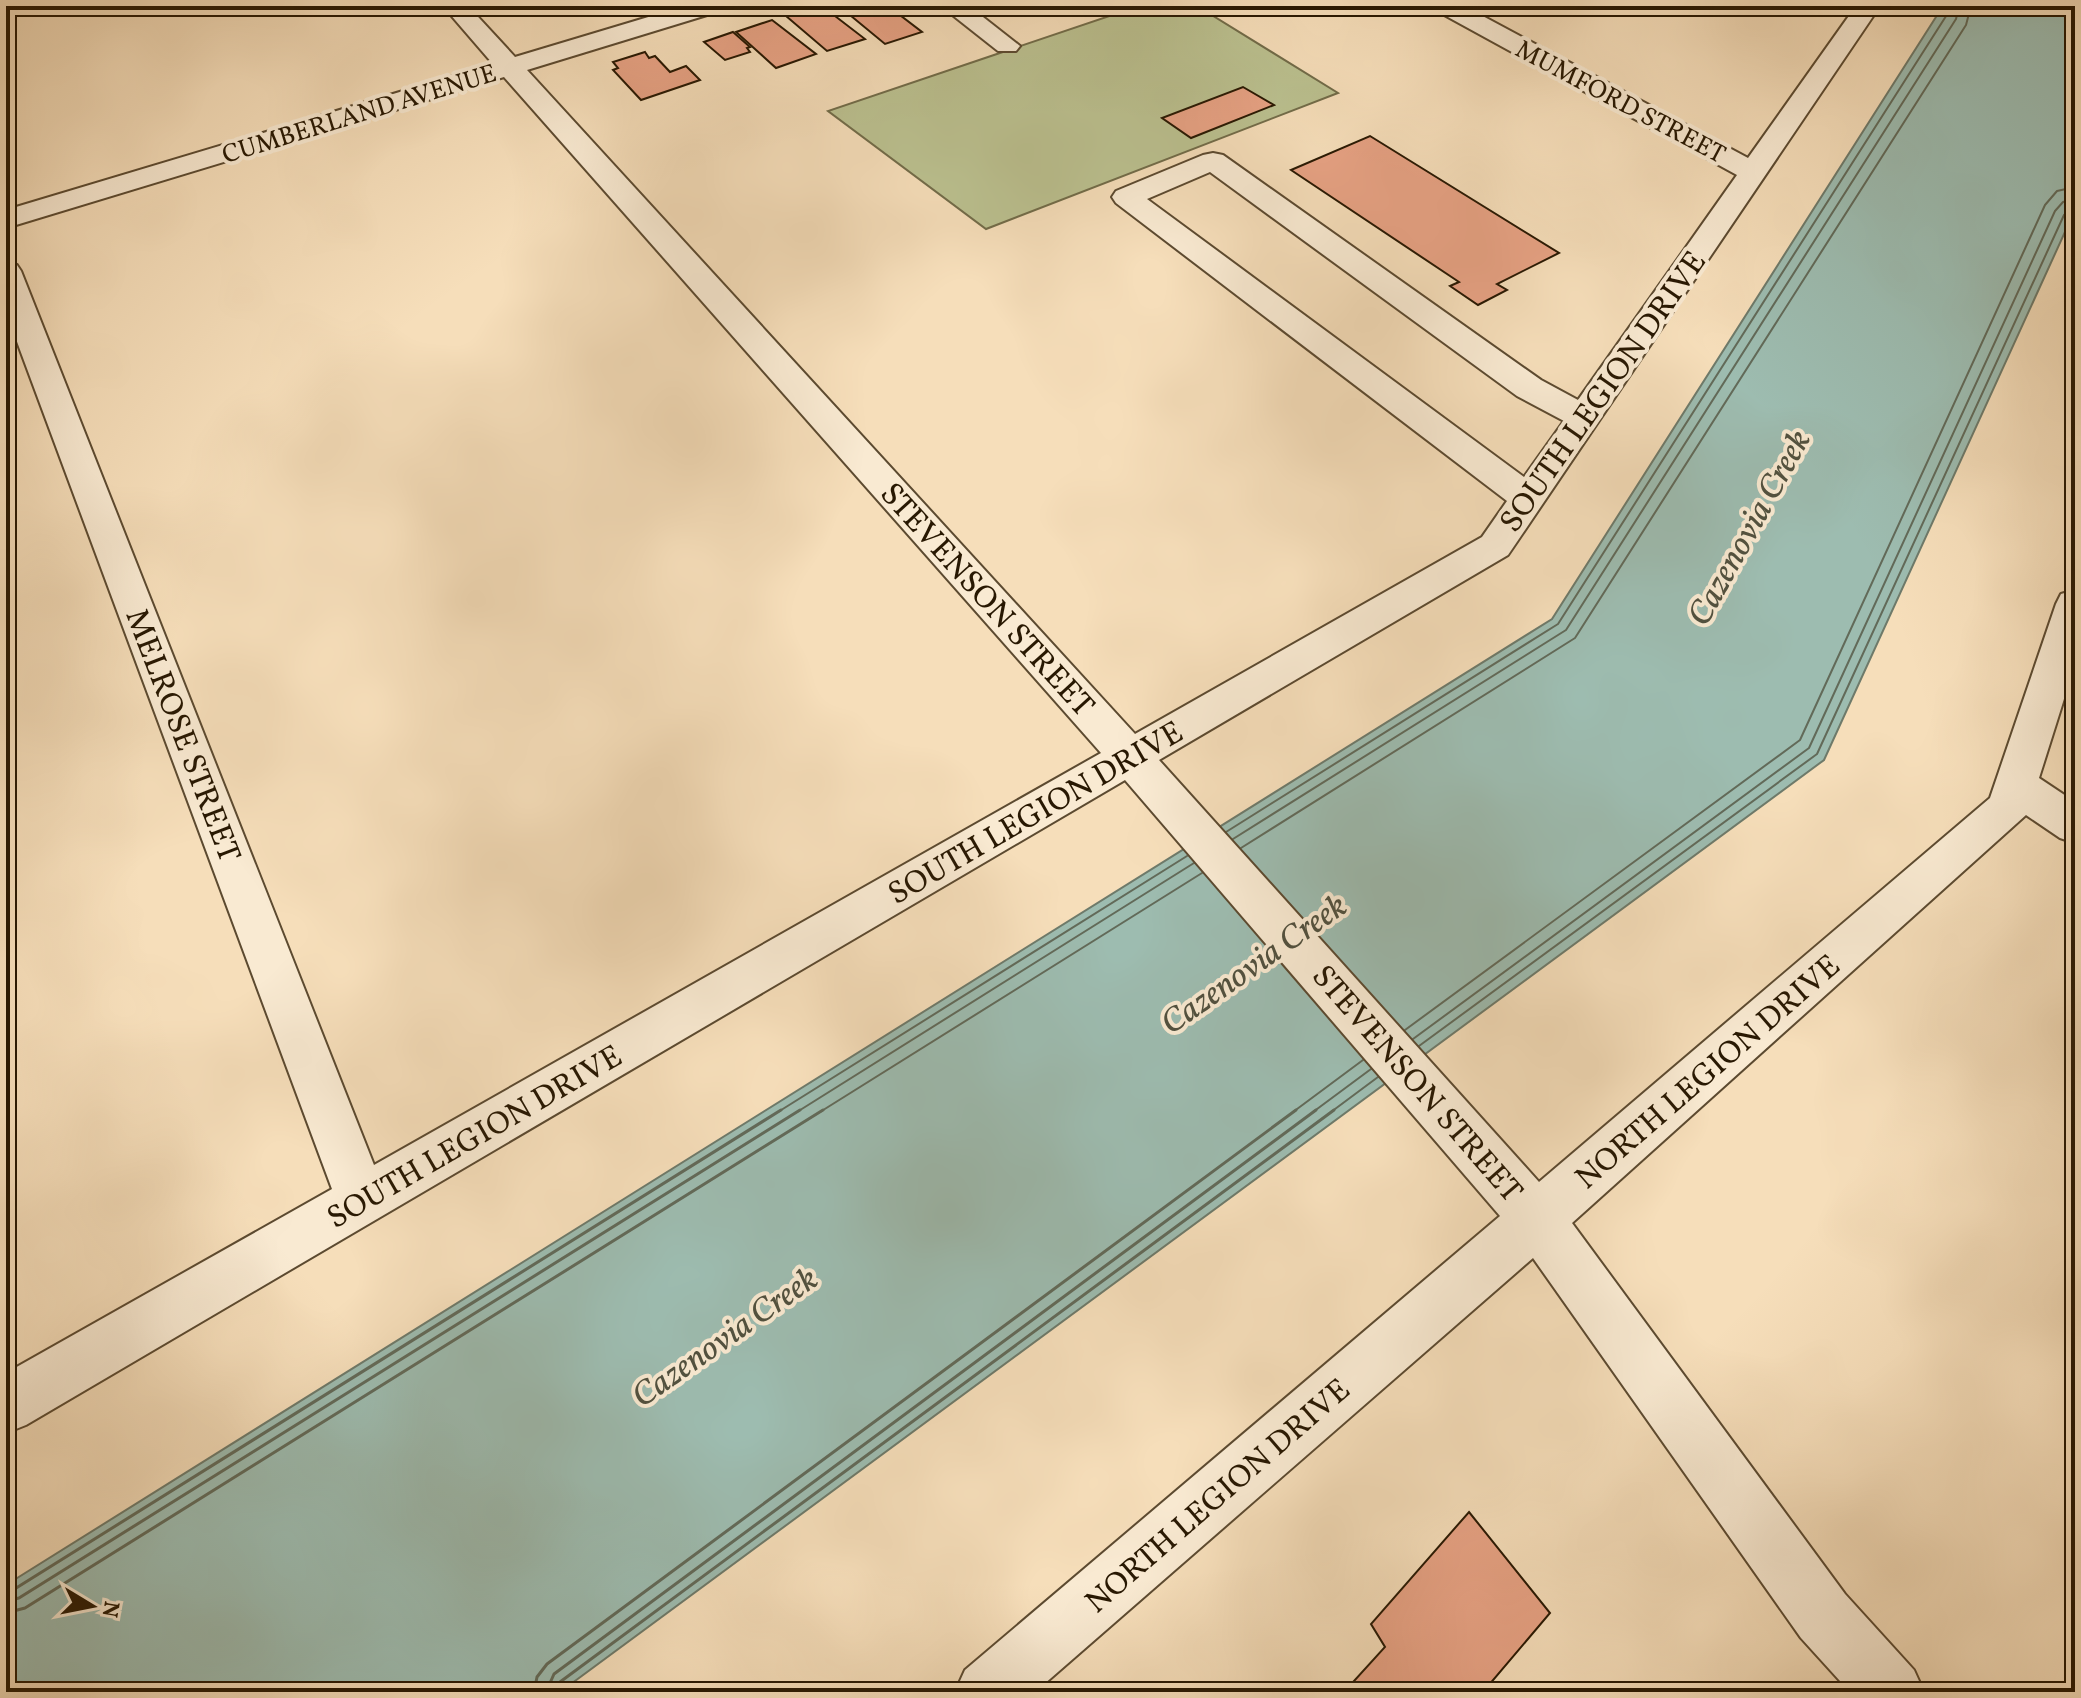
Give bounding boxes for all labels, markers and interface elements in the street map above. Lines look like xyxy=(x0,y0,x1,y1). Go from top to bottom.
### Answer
street label: MUMFORD STREET xyxy=(1509,32,1731,173)
street label: CUMBERLAND AVENUE xyxy=(218,56,501,174)
street label: SOUTH LEGION DRIVE xyxy=(1491,243,1718,542)
water label: Cazenovia Creek xyxy=(1678,422,1824,635)
street label: STEVENSON STREET xyxy=(868,474,1103,728)
street label: MELROSE STREET xyxy=(113,603,250,869)
street label: SOUTH LEGION DRIVE xyxy=(881,712,1192,917)
water label: Cazenovia Creek xyxy=(1152,884,1358,1048)
street label: NORTH LEGION DRIVE xyxy=(1567,946,1851,1201)
street label: STEVENSON STREET xyxy=(1300,957,1531,1213)
street label: SOUTH LEGION DRIVE xyxy=(320,1036,631,1241)
water label: Cazenovia Creek xyxy=(623,1257,829,1421)
street label: NORTH LEGION DRIVE xyxy=(1077,1370,1361,1625)
north arrow xyxy=(52,1566,132,1646)
text: N xyxy=(93,1598,126,1620)

